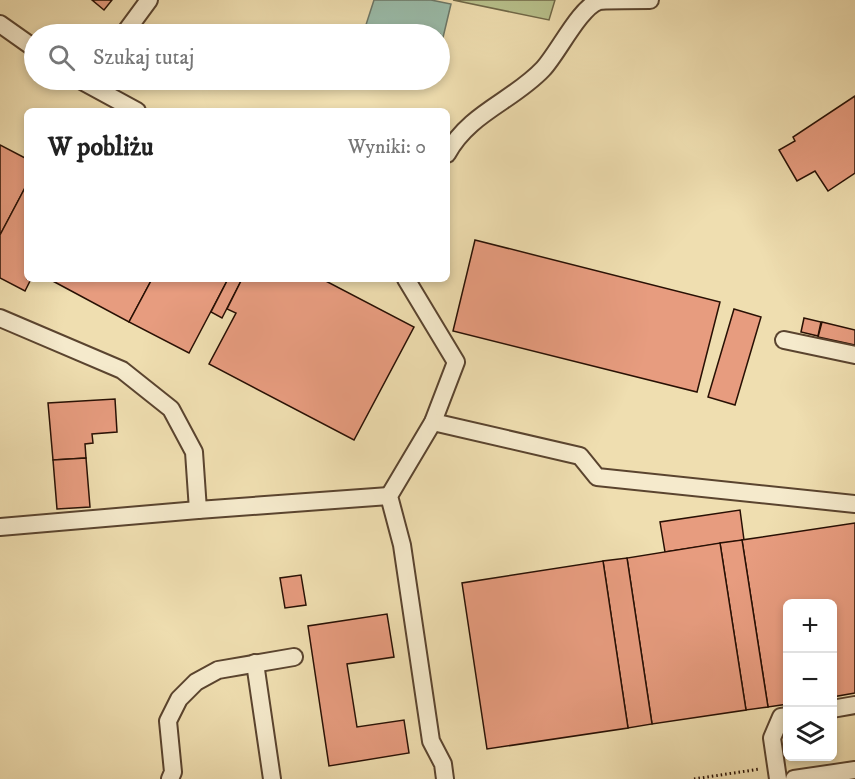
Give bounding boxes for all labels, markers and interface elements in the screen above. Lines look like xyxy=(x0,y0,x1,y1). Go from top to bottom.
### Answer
search box xyxy=(24,24,450,90)
icon: search xyxy=(45,41,78,74)
text: Szukaj tutaj xyxy=(93,44,194,71)
text: W pobliżu xyxy=(48,131,153,164)
text: Wyniki: 0 xyxy=(348,135,426,160)
map controls xyxy=(783,599,837,761)
button: + xyxy=(783,599,837,653)
button: − xyxy=(783,653,837,707)
button: layers xyxy=(783,707,837,761)

